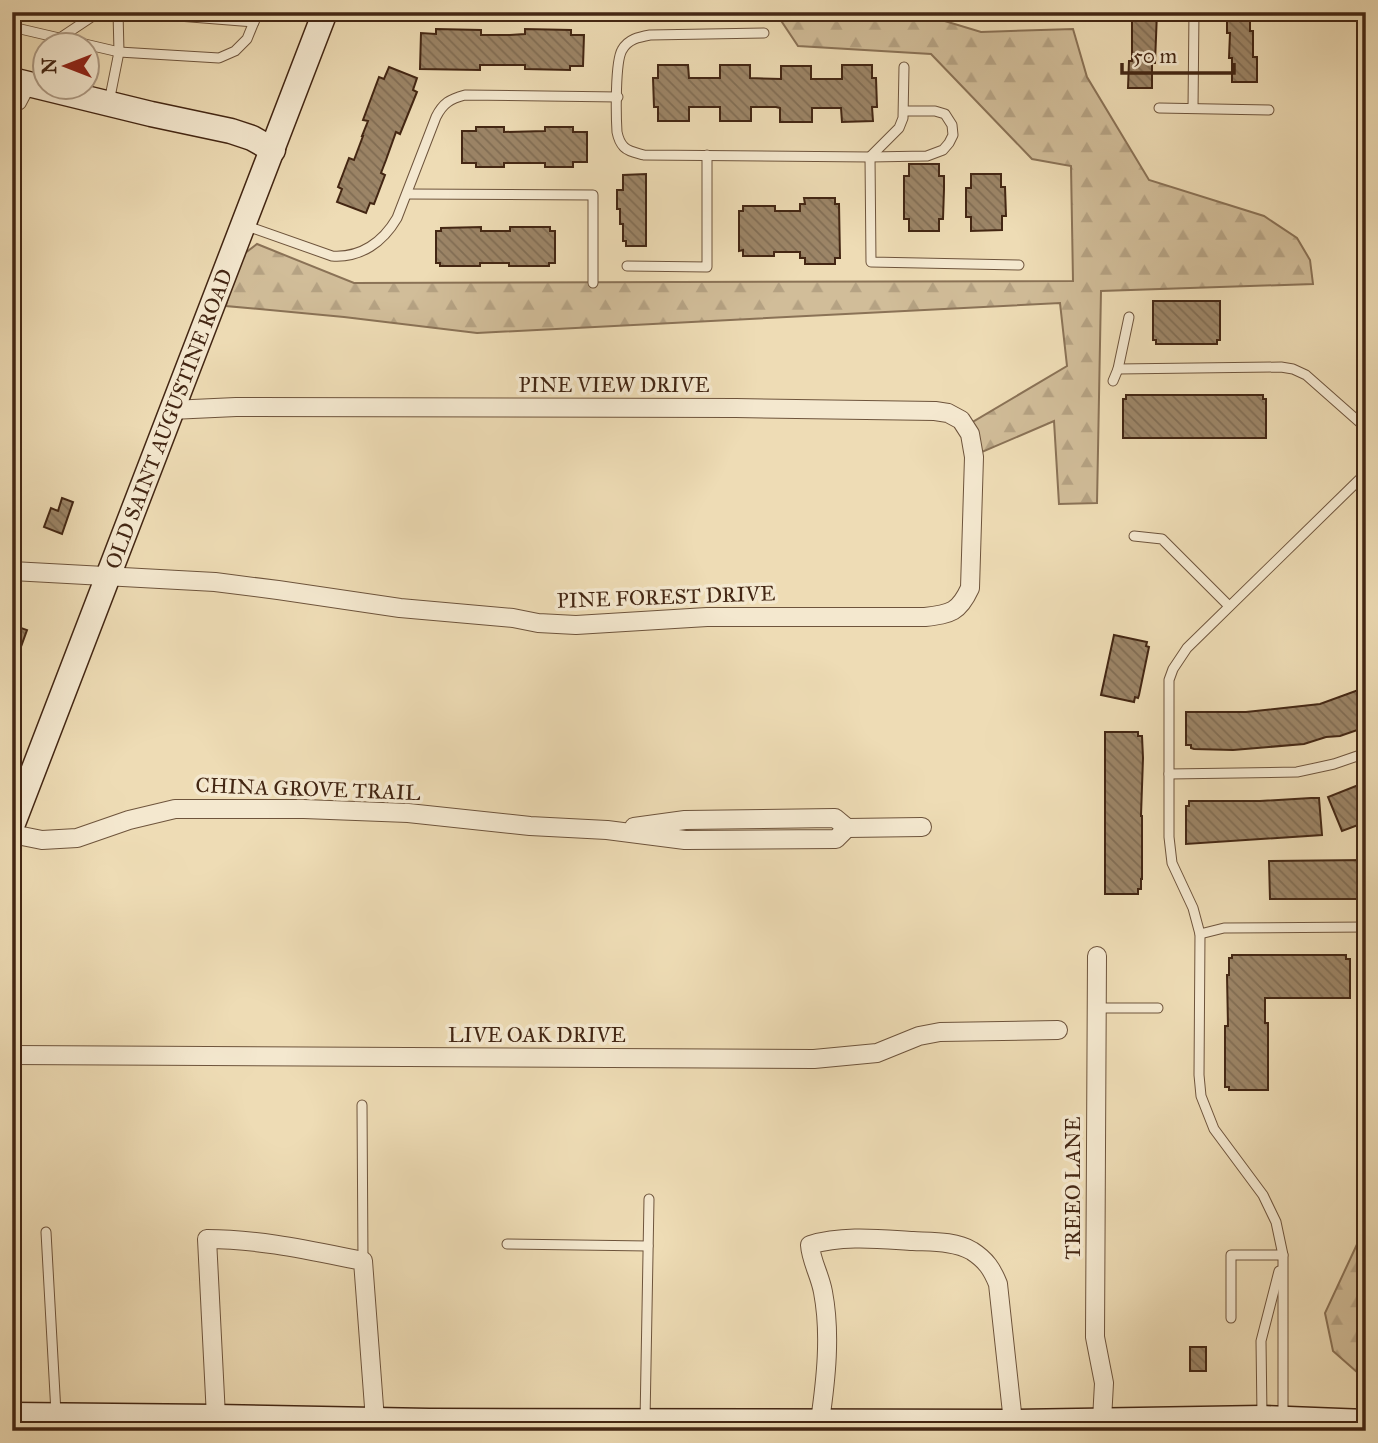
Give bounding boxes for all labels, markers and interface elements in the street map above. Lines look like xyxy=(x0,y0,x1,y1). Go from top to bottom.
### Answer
north arrow xyxy=(32,32,102,102)
scale bar xyxy=(1122,32,1234,76)
text: 50 m xyxy=(1133,43,1178,69)
text: N xyxy=(38,58,61,74)
street label: OLD SAINT AUGUSTINE ROAD xyxy=(100,265,238,573)
street label: PINE VIEW DRIVE xyxy=(519,372,710,398)
street label: PINE FOREST DRIVE xyxy=(556,580,776,614)
street label: CHINA GROVE TRAIL xyxy=(195,772,421,806)
street label: LIVE OAK DRIVE xyxy=(448,1022,626,1048)
street label: TREEO LANE xyxy=(1060,1117,1086,1259)

